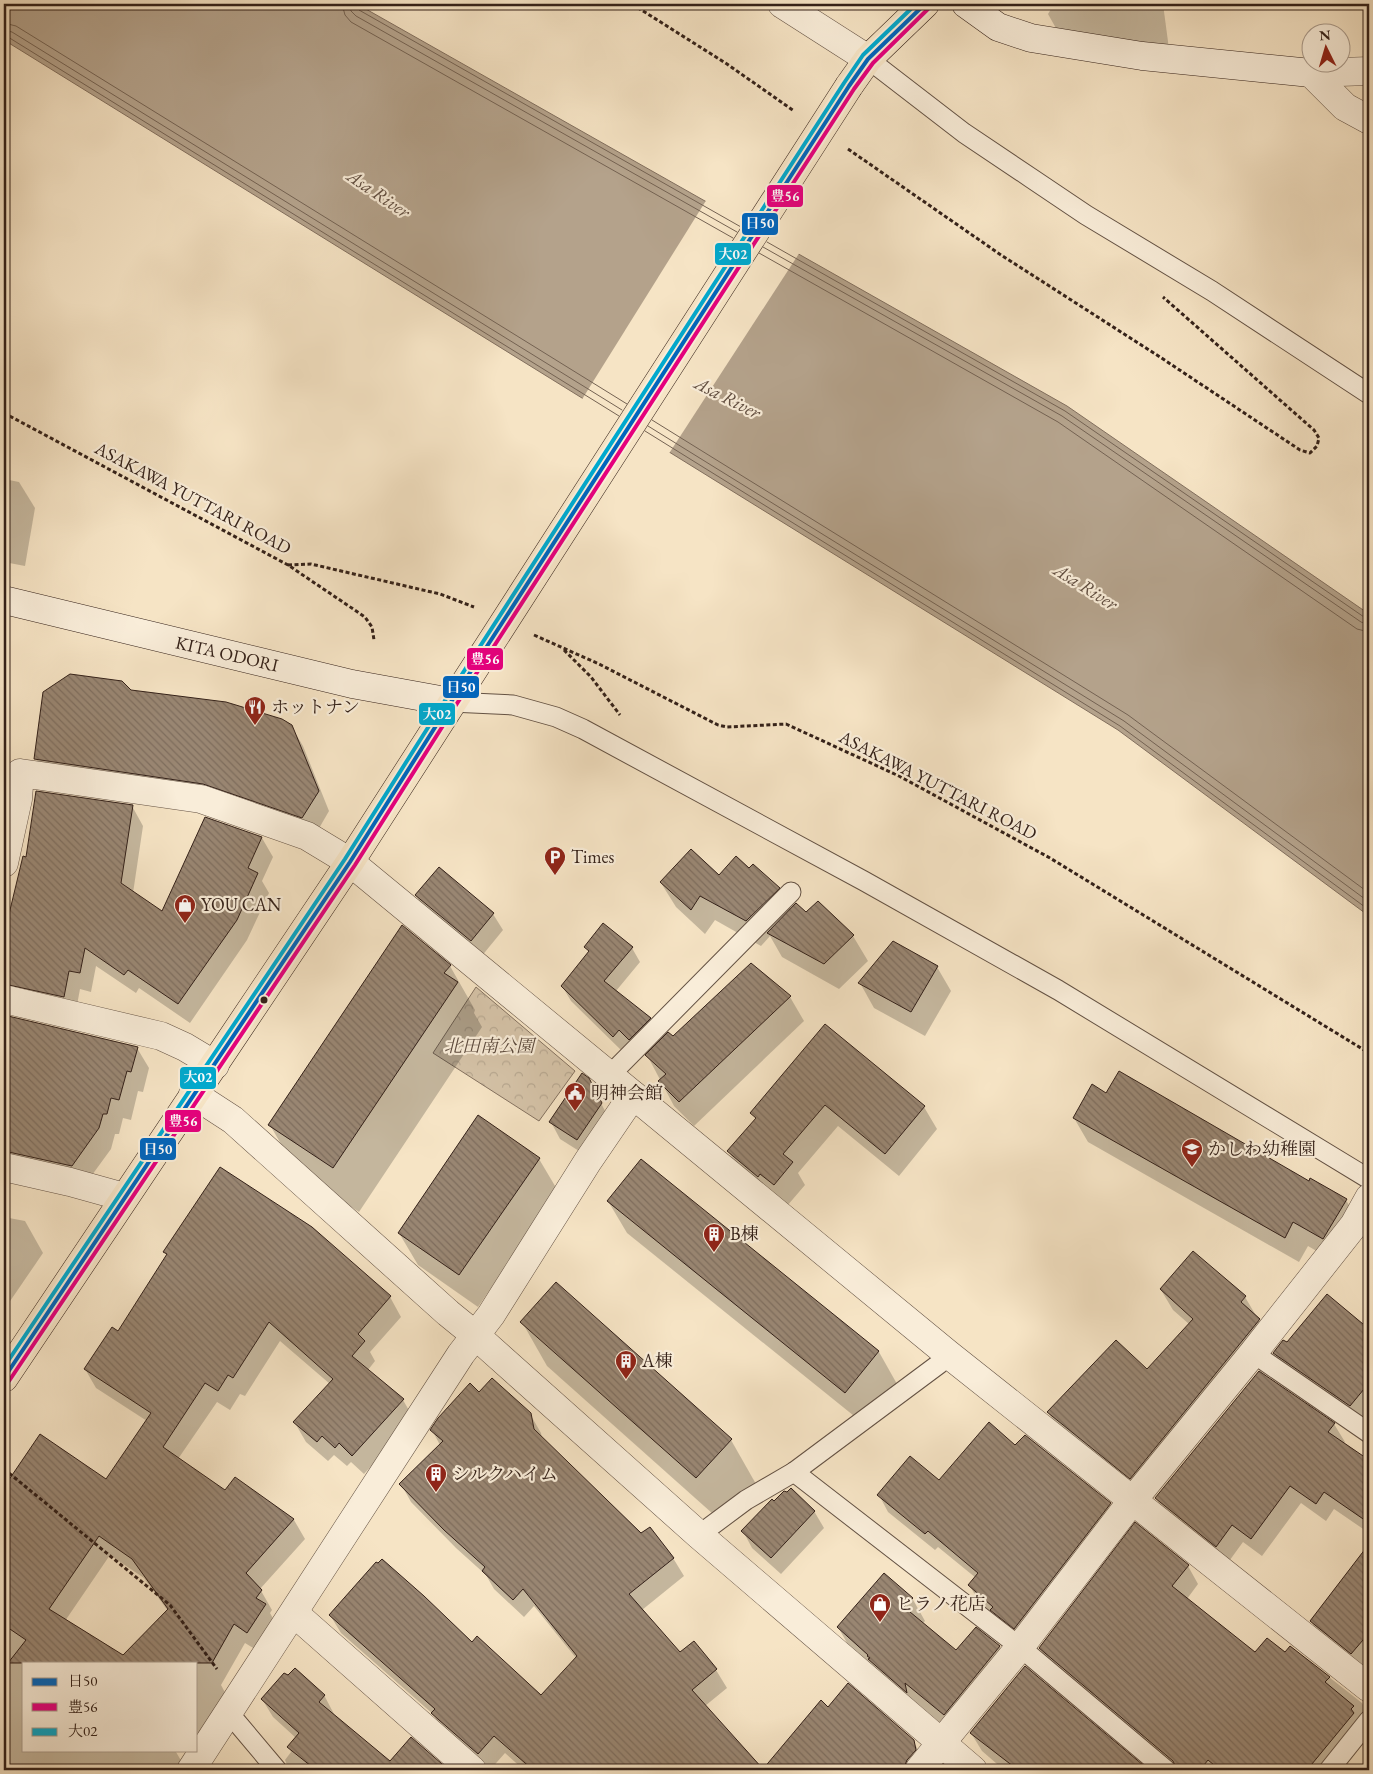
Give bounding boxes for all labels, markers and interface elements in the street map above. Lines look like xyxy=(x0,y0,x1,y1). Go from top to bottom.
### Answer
north arrow xyxy=(1300,22,1350,72)
text: N xyxy=(1318,26,1332,45)
water label: Asa River xyxy=(341,162,416,224)
line badge: 豊56 xyxy=(766,184,804,208)
text: 豊56 xyxy=(771,187,800,205)
line badge: 日50 xyxy=(741,212,779,236)
text: 日50 xyxy=(746,214,775,232)
line badge: 大02 xyxy=(714,242,752,266)
text: 大02 xyxy=(719,245,748,263)
water label: Asa River xyxy=(689,369,766,425)
street label: ASAKAWA YUTTARI ROAD xyxy=(90,436,295,559)
water label: Asa River xyxy=(1047,556,1123,616)
street label: KITA ODORI xyxy=(173,631,281,677)
line badge: 豊56 xyxy=(466,647,504,671)
text: 豊56 xyxy=(471,650,500,668)
line badge: 日50 xyxy=(442,675,480,699)
text: 日50 xyxy=(447,678,476,696)
restaurant icon: ホットナン xyxy=(243,695,267,726)
place label: ホットナン xyxy=(271,695,360,718)
line badge: 大02 xyxy=(418,702,456,726)
text: 大02 xyxy=(423,705,452,723)
street label: ASAKAWA YUTTARI ROAD xyxy=(835,724,1041,845)
parking icon: Times xyxy=(543,845,567,876)
place label: Times xyxy=(571,845,614,868)
shop icon: YOU CAN xyxy=(173,893,197,924)
place label: YOU CAN xyxy=(201,893,282,916)
unlabelled marker xyxy=(259,995,269,1005)
park label: 北田南公園 xyxy=(444,1034,537,1057)
line badge: 大02 xyxy=(179,1066,217,1090)
text: 大02 xyxy=(184,1068,213,1086)
public building icon: 明神会館 xyxy=(563,1081,587,1112)
place label: 明神会館 xyxy=(591,1081,663,1104)
line badge: 豊56 xyxy=(164,1109,202,1133)
text: 豊56 xyxy=(169,1112,198,1130)
line badge: 日50 xyxy=(139,1137,177,1161)
school or university icon: かしわ幼稚園 xyxy=(1180,1137,1204,1168)
place label: かしわ幼稚園 xyxy=(1208,1137,1316,1160)
text: 日50 xyxy=(144,1140,173,1158)
building icon: B棟 xyxy=(702,1222,726,1253)
place label: B棟 xyxy=(730,1222,759,1245)
building icon: A棟 xyxy=(614,1349,638,1380)
place label: A棟 xyxy=(641,1349,672,1372)
building icon: シルクハイム xyxy=(424,1462,448,1493)
place label: シルクハイム xyxy=(452,1462,558,1485)
shop icon: ヒラノ花店 xyxy=(868,1592,892,1623)
place label: ヒラノ花店 xyxy=(896,1592,985,1615)
legend xyxy=(22,1662,198,1752)
text: 日50 xyxy=(68,1671,97,1690)
text: 豊56 xyxy=(68,1697,97,1716)
text: 大02 xyxy=(68,1721,98,1740)

